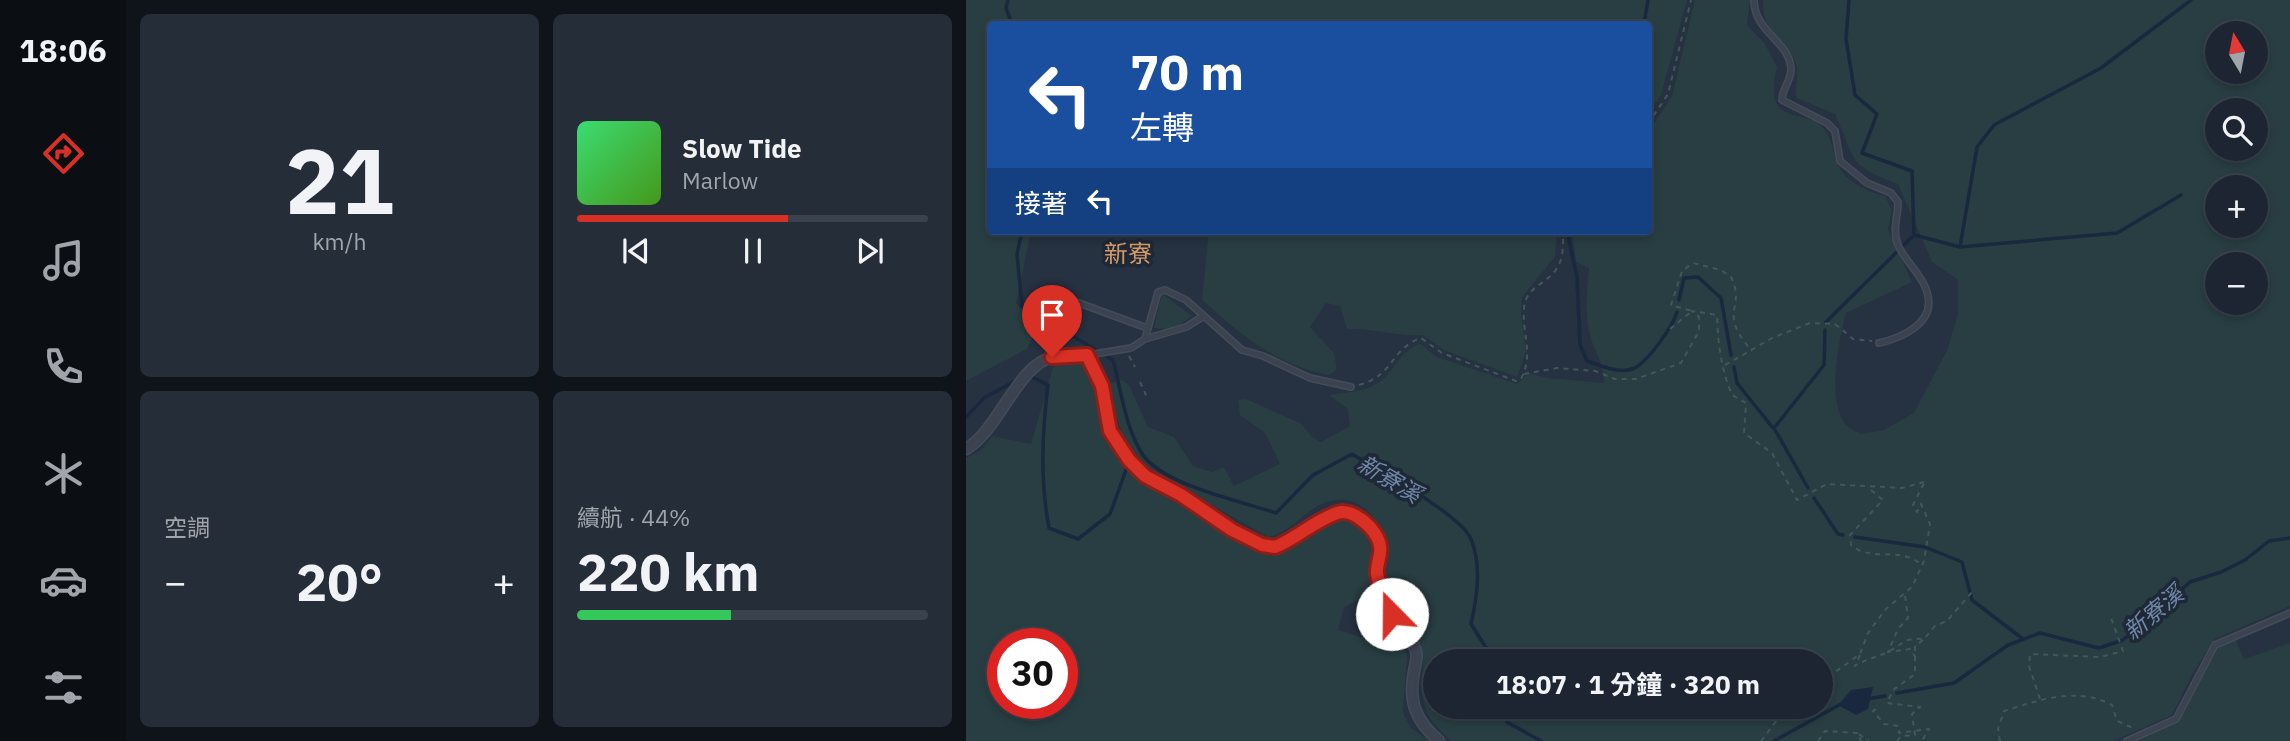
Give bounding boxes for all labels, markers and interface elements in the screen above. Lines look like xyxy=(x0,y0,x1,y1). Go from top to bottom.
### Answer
north arrow xyxy=(2205,21,2268,84)
map controls xyxy=(2205,21,2268,315)
text: 18:06 xyxy=(19,29,107,71)
text: 70 m xyxy=(1130,40,1244,103)
icon: left xyxy=(1015,49,1106,140)
button: search xyxy=(2205,98,2268,161)
text: 左轉 xyxy=(1130,106,1194,148)
text: 21 xyxy=(285,121,394,239)
icon: directions xyxy=(39,129,88,178)
text: Slow Tide xyxy=(682,131,802,165)
text: Marlow xyxy=(682,165,758,195)
button: + xyxy=(2205,175,2268,238)
icon: left xyxy=(1081,182,1119,220)
text: 接著 xyxy=(1015,186,1067,220)
text: km/h xyxy=(312,226,367,256)
icon: previous xyxy=(617,232,655,270)
icon: pause xyxy=(734,232,772,270)
icon: next xyxy=(851,232,889,270)
icon: music xyxy=(39,236,88,285)
district label: 新寮 xyxy=(1104,237,1152,269)
button: − xyxy=(2205,252,2268,315)
pin xyxy=(1022,285,1082,357)
icon: arrive xyxy=(1033,296,1071,334)
icon: phone xyxy=(39,342,88,391)
water label: 新寮溪 xyxy=(1353,447,1430,510)
icon: climate xyxy=(39,449,88,498)
text: 續航 · 44% xyxy=(577,502,690,532)
text: 空調 xyxy=(164,512,210,542)
text: 220 km xyxy=(577,538,759,605)
text: 20° xyxy=(296,548,383,615)
icon: car xyxy=(39,556,88,605)
text: − xyxy=(164,557,187,606)
text: + xyxy=(492,557,515,606)
water label: 新寮溪 xyxy=(2117,576,2191,646)
position arrow xyxy=(1355,577,1429,651)
speed limit sign: 30 xyxy=(987,628,1078,719)
icon: filters xyxy=(39,663,88,712)
text: 18:07 · 1 分鐘 · 320 m xyxy=(1496,667,1760,701)

